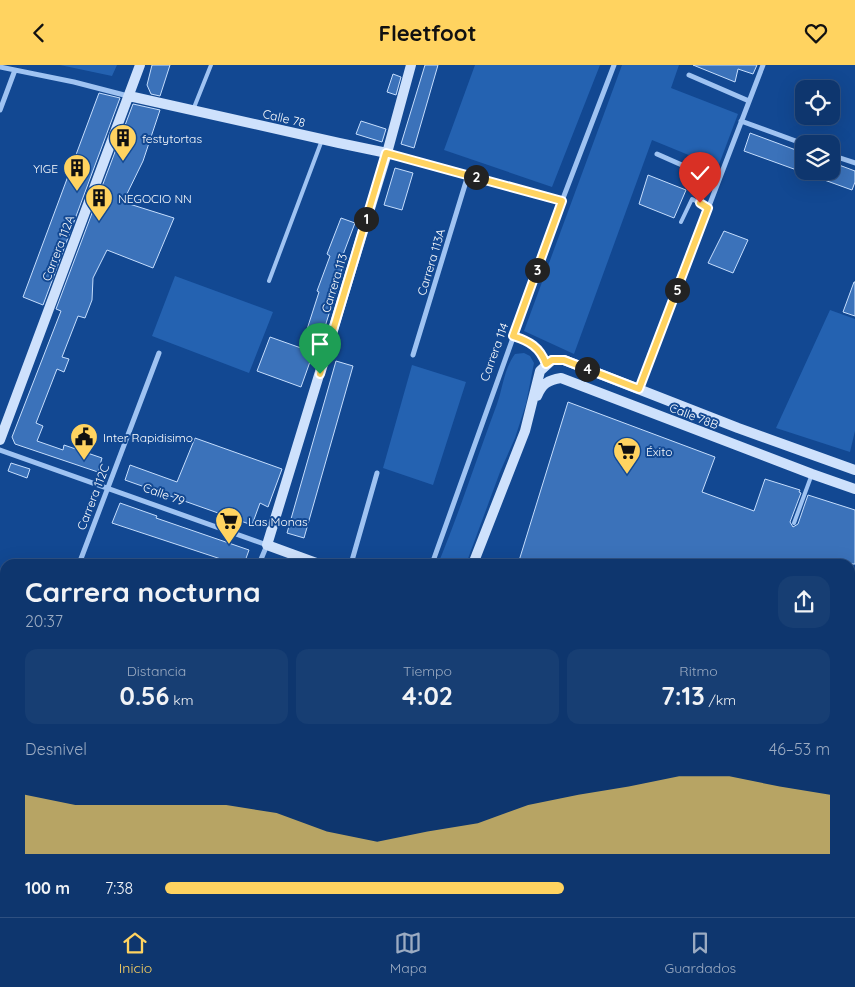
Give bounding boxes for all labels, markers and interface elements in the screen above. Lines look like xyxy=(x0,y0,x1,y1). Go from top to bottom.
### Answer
icon: back xyxy=(25,19,53,47)
text: Fleetfoot xyxy=(379,19,476,47)
icon: heart xyxy=(802,19,830,47)
map controls xyxy=(795,80,840,180)
button: locate xyxy=(795,80,840,125)
street label: Calle 78 xyxy=(261,106,307,130)
building icon: festytortas xyxy=(108,123,138,162)
place label: festytortas xyxy=(142,131,202,146)
button: layers xyxy=(795,135,840,180)
pin xyxy=(679,152,721,203)
building icon: YIGE xyxy=(62,153,92,192)
icon: check xyxy=(686,159,714,187)
place label: YIGE xyxy=(33,161,58,176)
pin: 2 xyxy=(464,165,488,189)
text: 2 xyxy=(473,168,480,186)
building icon: NEGOCIO NN xyxy=(84,183,114,222)
place label: NEGOCIO NN xyxy=(118,191,192,206)
pin: 1 xyxy=(354,207,378,231)
text: 1 xyxy=(364,210,369,228)
street label: Carrera 112A xyxy=(39,213,77,283)
street label: Carrera 113A xyxy=(414,227,448,297)
street label: Carrera 113 xyxy=(318,252,350,314)
pin: 3 xyxy=(524,257,550,283)
text: 3 xyxy=(534,261,541,279)
pin: 5 xyxy=(664,277,690,303)
text: 5 xyxy=(673,281,682,299)
street label: Carrera 114 xyxy=(477,321,511,383)
pin xyxy=(299,323,341,374)
icon: arrive xyxy=(306,330,334,358)
pin: 4 xyxy=(574,357,600,381)
text: 4 xyxy=(583,360,592,378)
street label: Calle 78B xyxy=(667,400,721,432)
public building icon: Inter Rapidisimo xyxy=(69,422,99,461)
place label: Inter Rapidisimo xyxy=(103,430,193,445)
supermarket icon: Éxito xyxy=(612,436,642,475)
place label: Éxito xyxy=(646,444,672,459)
street label: Carrera 112C xyxy=(74,462,112,532)
street label: Calle 79 xyxy=(141,480,187,509)
supermarket icon: Las Monas xyxy=(214,506,244,545)
place label: Las Monas xyxy=(248,514,308,529)
text: Carrera nocturna xyxy=(25,574,261,609)
button: share xyxy=(778,576,830,628)
text: 20:37 xyxy=(25,611,63,631)
text: Distancia xyxy=(127,662,186,680)
text: Tiempo xyxy=(403,662,452,680)
text: Ritmo xyxy=(679,662,718,680)
text: 0.56 xyxy=(120,680,169,711)
text: 4:02 xyxy=(402,680,453,711)
text: 7:13 xyxy=(661,680,705,711)
text: km xyxy=(169,691,193,709)
text: /km xyxy=(705,691,736,709)
text: Desnivel xyxy=(25,739,87,759)
text: 46–53 m xyxy=(769,739,830,759)
text: 100 m xyxy=(25,878,70,898)
text: 7:38 xyxy=(105,878,133,898)
tab: Inicio xyxy=(119,929,152,977)
tab: Mapa xyxy=(390,929,427,977)
tab: Guardados xyxy=(664,929,736,977)

